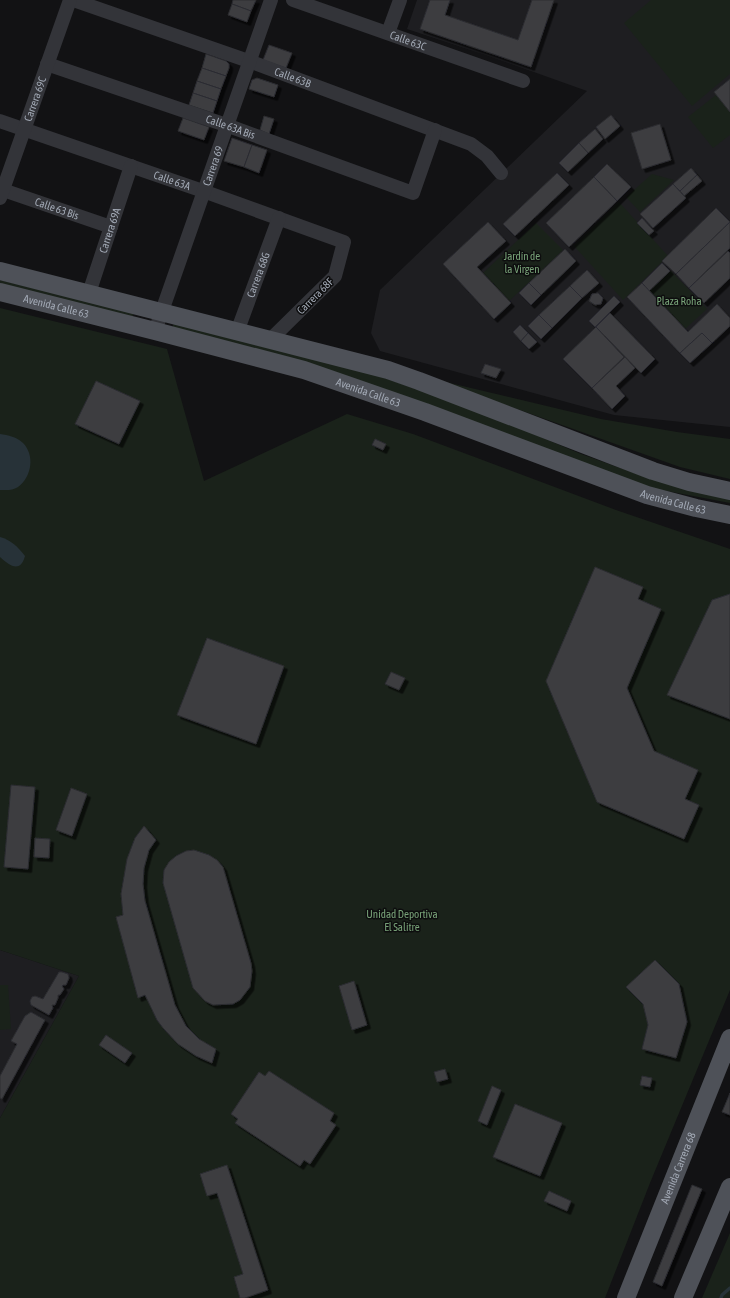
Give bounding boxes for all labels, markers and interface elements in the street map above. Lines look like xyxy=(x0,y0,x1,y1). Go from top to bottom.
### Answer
street label: Calle 63C xyxy=(388,29,428,52)
street label: Calle 63B xyxy=(273,65,313,90)
street label: Carrera 69C xyxy=(22,75,48,123)
street label: Calle 63A Bis xyxy=(204,113,257,141)
street label: Carrera 69 xyxy=(200,144,225,187)
street label: Calle 63A xyxy=(152,168,193,192)
street label: Calle 63 Bis xyxy=(33,195,81,222)
street label: Carrera 69A xyxy=(97,206,123,255)
street label: Carrera 68G xyxy=(244,250,272,299)
park label: Jardín de la Virgen xyxy=(504,250,540,275)
street label: Carrera 68F xyxy=(295,275,336,316)
street label: Avenida Calle 63 xyxy=(22,292,90,320)
park label: Plaza Roha xyxy=(656,295,702,307)
street label: Avenida Calle 63 xyxy=(335,376,402,409)
street label: Avenida Calle 63 xyxy=(639,487,707,516)
park label: Unidad Deportiva El Salitre xyxy=(366,908,438,933)
street label: Avenida Carrera 68 xyxy=(658,1130,698,1206)

